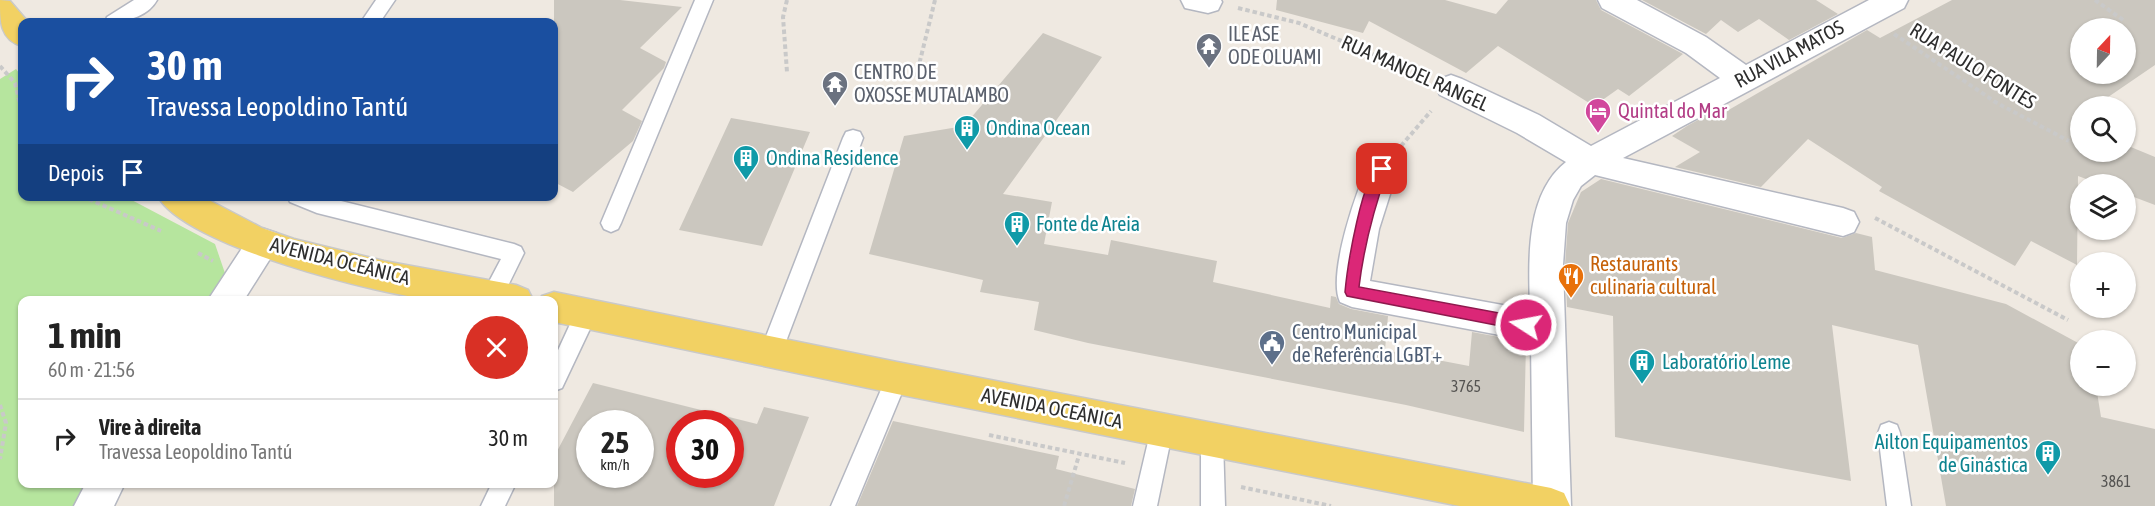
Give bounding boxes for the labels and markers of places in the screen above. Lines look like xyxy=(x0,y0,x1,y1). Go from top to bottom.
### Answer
place label: ILE ASE ODE OLUAMI xyxy=(1228,22,1322,68)
temple icon: ILE ASE ODE OLUAMI xyxy=(1194,31,1224,69)
place label: CENTRO DE OXOSSE MUTALAMBO xyxy=(854,60,1009,106)
temple icon: CENTRO DE OXOSSE MUTALAMBO xyxy=(820,69,850,107)
hotel icon: Quintal do Mar xyxy=(1583,96,1613,134)
place label: Quintal do Mar xyxy=(1618,99,1728,122)
building icon: Ondina Ocean xyxy=(952,113,982,151)
place label: Ondina Ocean xyxy=(986,116,1090,139)
building icon: Ondina Residence xyxy=(731,143,761,181)
pin xyxy=(1356,143,1407,194)
place label: Ondina Residence xyxy=(766,146,899,169)
building icon: Fonte de Areia xyxy=(1002,209,1032,247)
place label: Fonte de Areia xyxy=(1036,212,1140,235)
place label: Restaurants culinaria cultural xyxy=(1590,252,1717,298)
restaurant icon: Restaurants culinaria cultural xyxy=(1556,261,1586,299)
place label: Centro Municipal de Referência LGBT+ xyxy=(1292,320,1442,366)
public building icon: Centro Municipal de Referência LGBT+ xyxy=(1257,328,1287,366)
building icon: Laboratório Leme xyxy=(1627,347,1657,385)
place label: Laboratório Leme xyxy=(1662,350,1791,373)
place label: Ailton Equipamentos de Ginástica xyxy=(1875,430,2028,476)
building icon: Ailton Equipamentos de Ginástica xyxy=(2033,438,2063,476)

